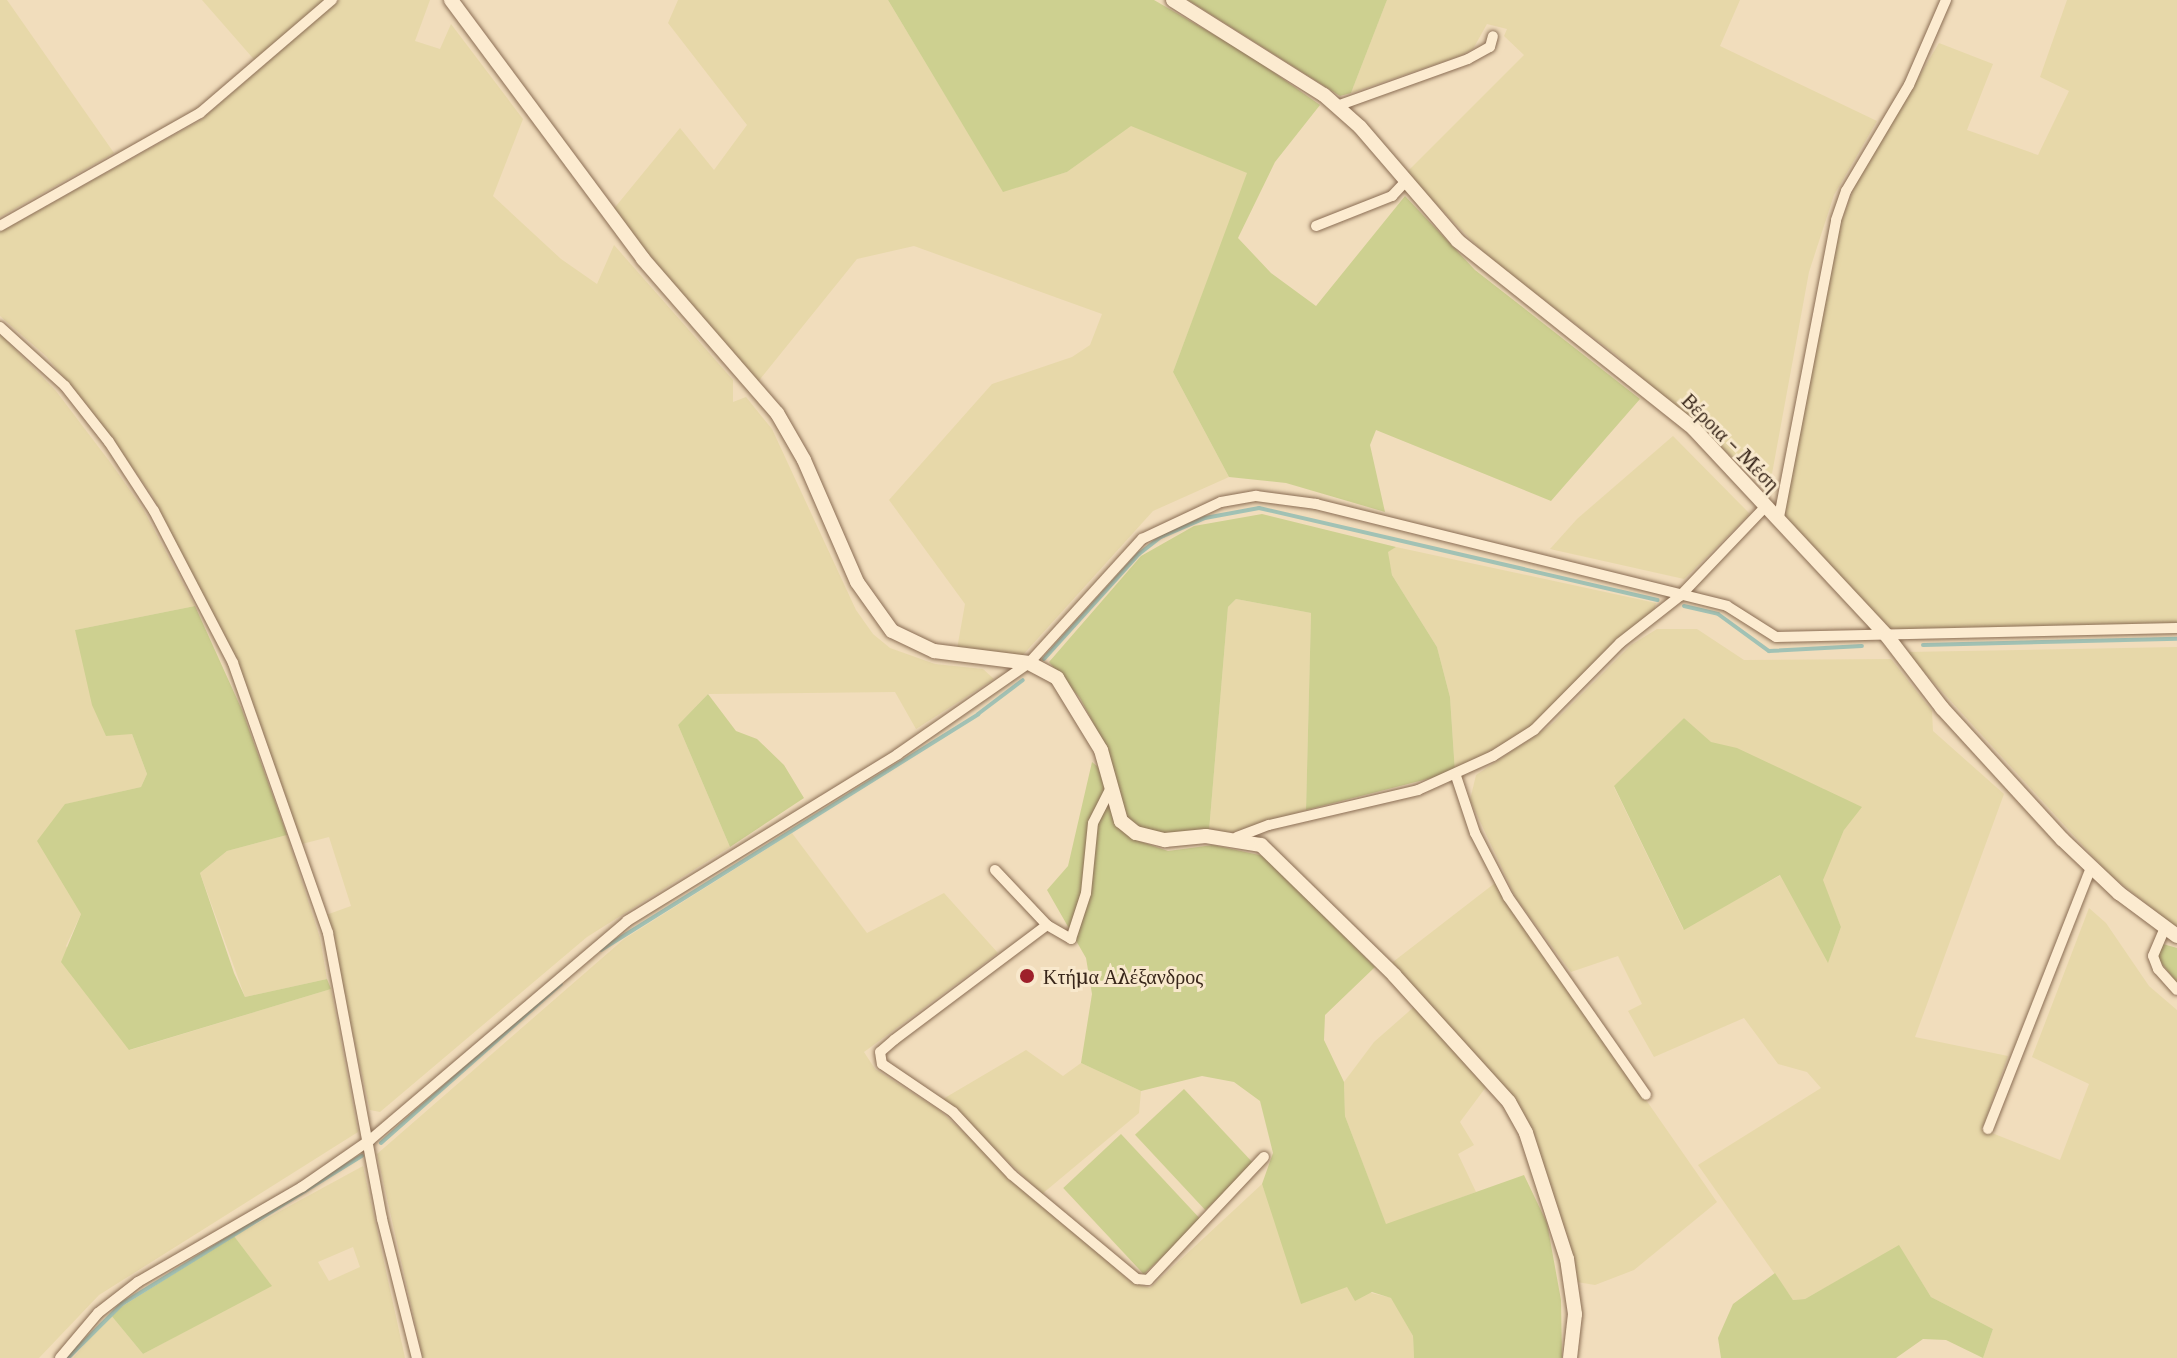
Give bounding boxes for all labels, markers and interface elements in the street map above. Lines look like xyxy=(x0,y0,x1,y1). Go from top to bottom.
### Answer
street label: Βέροια - Μέση xyxy=(1677,388,1785,496)
place label: Κτήμα Αλέξανδρος xyxy=(1043,964,1203,988)
marker: Κτήμα Αλέξανδρος xyxy=(1018,967,1036,985)

